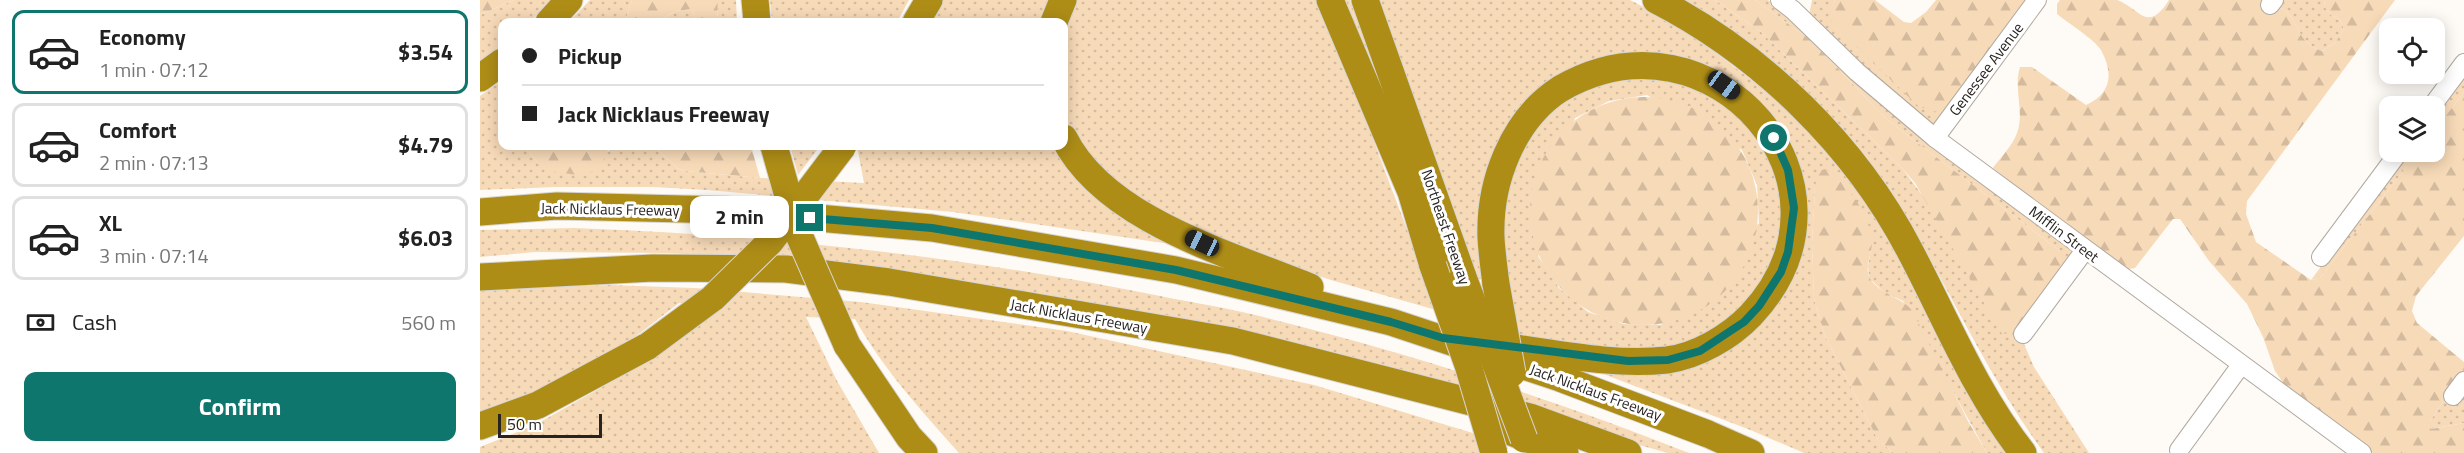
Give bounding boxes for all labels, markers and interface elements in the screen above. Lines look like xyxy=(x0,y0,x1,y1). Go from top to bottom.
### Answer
street label: Genessee Avenue xyxy=(1943,17,2029,121)
map controls xyxy=(2379,18,2445,162)
button: locate xyxy=(2379,18,2445,84)
text: Economy xyxy=(99,20,186,54)
icon: car xyxy=(27,25,81,79)
text: $3.54 xyxy=(398,35,453,69)
text: Pickup xyxy=(558,39,622,73)
text: 1 min · 07:12 xyxy=(99,54,209,85)
car xyxy=(1704,67,1744,103)
button: layers xyxy=(2379,96,2445,162)
text: Jack Nicklaus Freeway xyxy=(558,97,770,131)
text: Comfort xyxy=(99,113,177,147)
icon: car xyxy=(27,118,81,172)
route start xyxy=(1760,124,1787,151)
text: $4.79 xyxy=(398,128,453,162)
text: 2 min · 07:13 xyxy=(99,147,209,178)
street label: Northeast Freeway xyxy=(1415,166,1477,288)
street label: Jack Nicklaus Freeway xyxy=(540,196,680,222)
callout: 2 min xyxy=(690,197,789,239)
street label: Mifflin Street xyxy=(2024,200,2104,268)
text: 2 min xyxy=(715,201,764,232)
route end xyxy=(796,204,823,231)
text: XL xyxy=(99,206,122,240)
icon: car xyxy=(27,211,81,265)
text: $6.03 xyxy=(398,221,453,255)
car xyxy=(1182,227,1222,259)
text: 3 min · 07:14 xyxy=(99,240,209,271)
street label: Jack Nicklaus Freeway xyxy=(1009,293,1149,339)
text: Cash xyxy=(72,305,117,339)
icon: cash xyxy=(24,306,57,339)
text: 560 m xyxy=(401,307,456,338)
street label: Jack Nicklaus Freeway xyxy=(1527,357,1665,427)
button: Confirm xyxy=(24,372,456,441)
scale bar xyxy=(498,411,602,438)
text: 50 m xyxy=(507,412,542,436)

